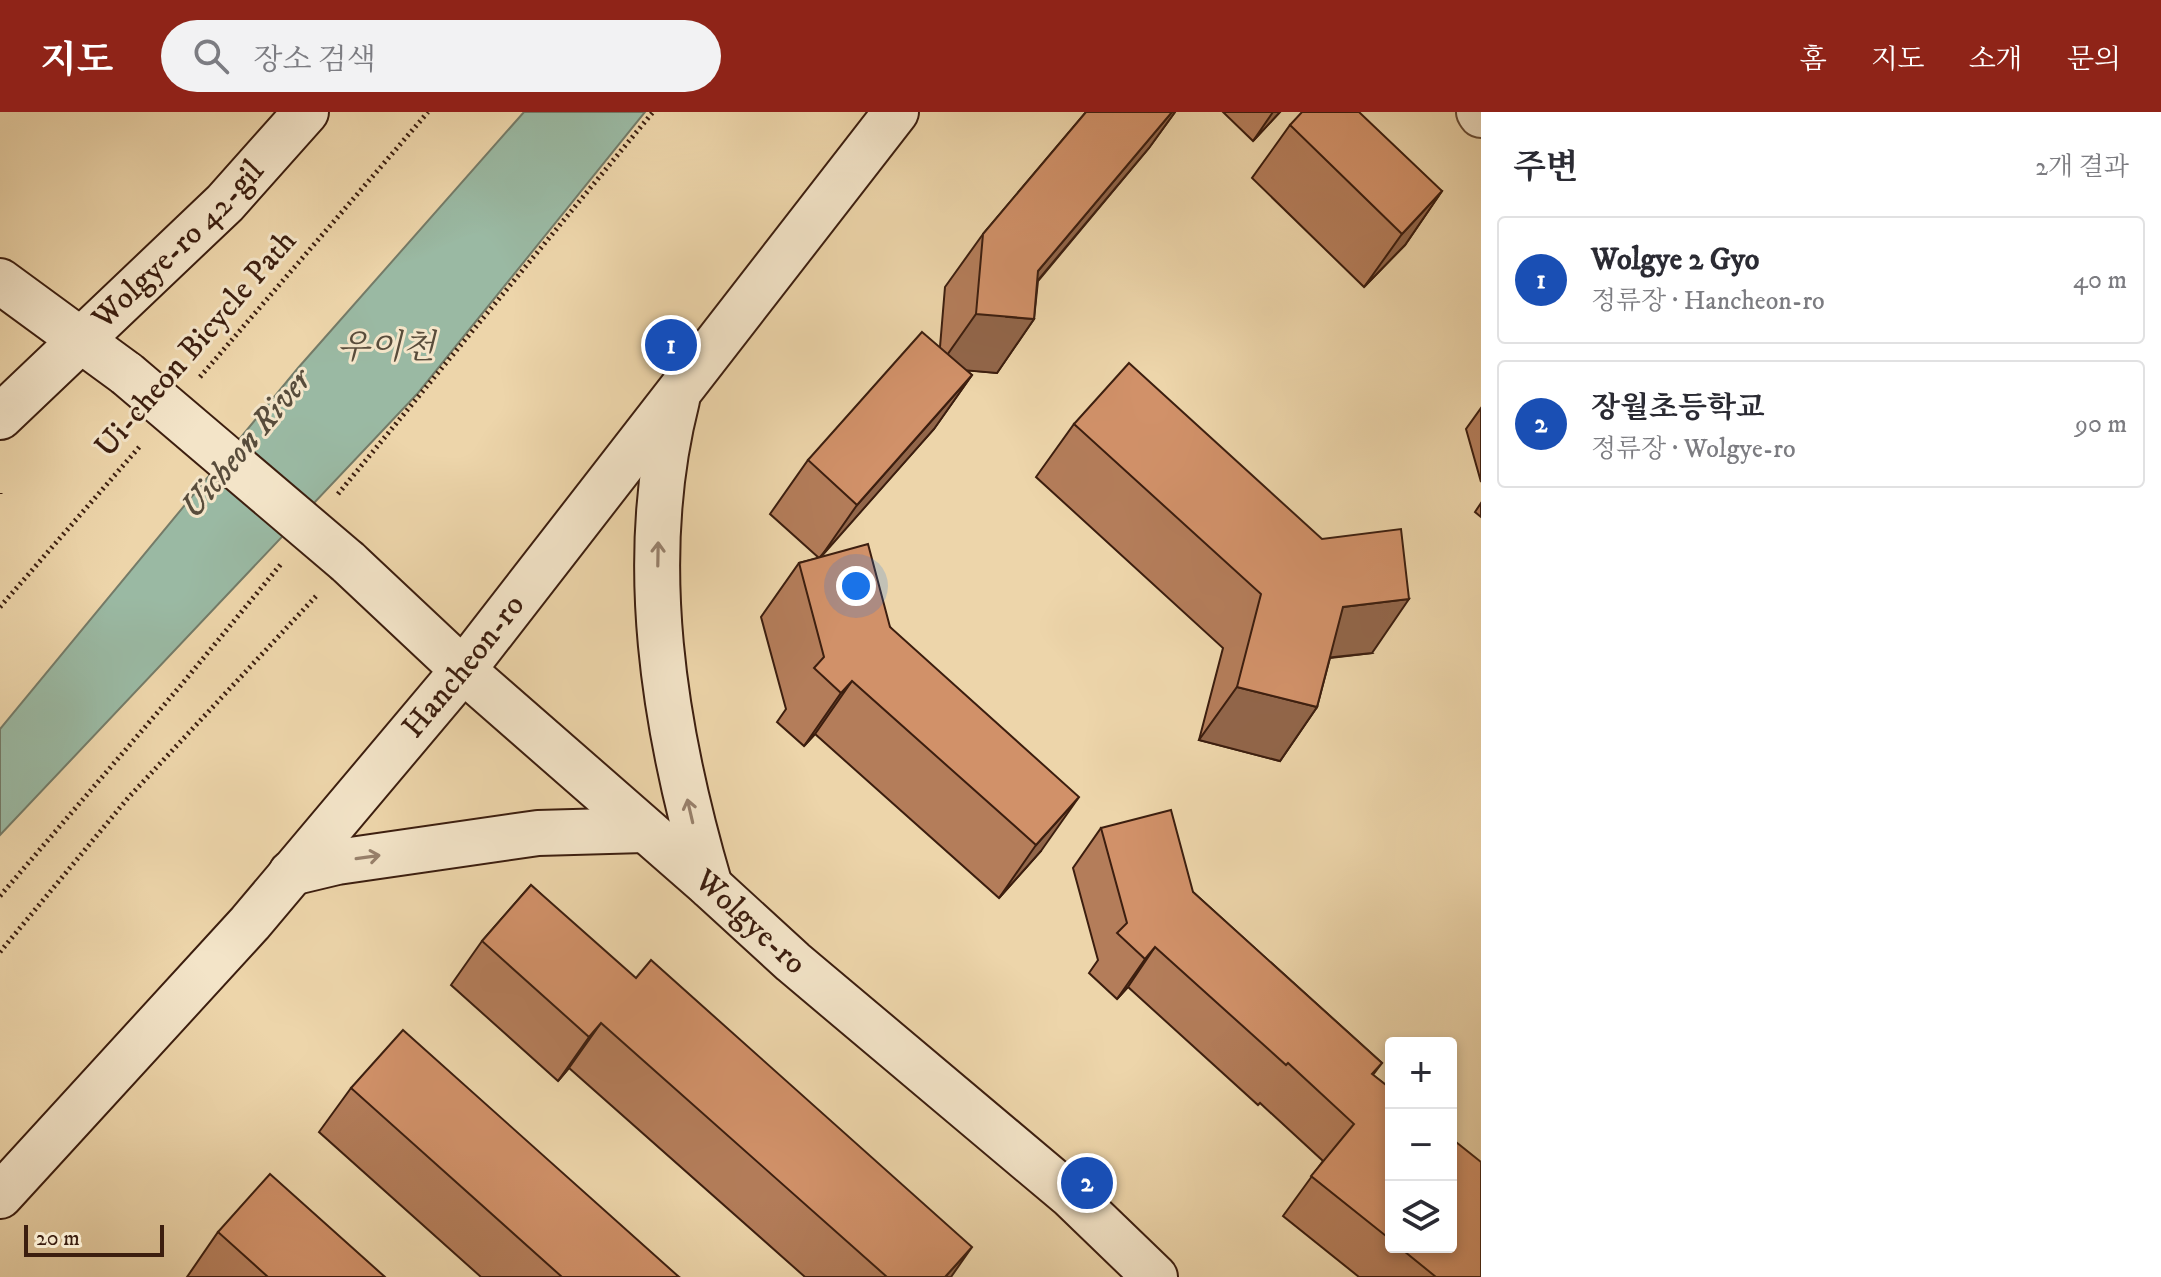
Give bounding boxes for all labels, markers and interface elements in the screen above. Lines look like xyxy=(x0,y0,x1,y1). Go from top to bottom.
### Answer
search box xyxy=(161,20,721,92)
icon: search xyxy=(189,34,233,78)
text: 지도 xyxy=(40,37,113,85)
text: 장소 검색 xyxy=(253,42,376,79)
text: 홈 xyxy=(1800,42,1827,77)
text: 지도 xyxy=(1871,42,1925,77)
text: 소개 xyxy=(1969,42,2023,77)
text: 문의 xyxy=(2067,42,2121,77)
text: 주변 xyxy=(1513,147,1579,189)
text: 2개 결과 xyxy=(2035,151,2129,184)
street label: Wolgye-ro 42-gil xyxy=(84,152,273,339)
street label: Ui-cheon Bicycle Path xyxy=(86,222,306,466)
text: Wolgye 2 Gyo xyxy=(1591,242,1759,279)
text: 1 xyxy=(1536,264,1546,297)
text: 40 m xyxy=(2073,264,2127,297)
text: 정류장 · Hancheon-ro xyxy=(1591,285,1825,318)
pin: 1 xyxy=(645,315,697,375)
water label: 우이천 xyxy=(337,327,437,369)
water label: Uicheon River xyxy=(171,358,323,527)
text: 장월초등학교 xyxy=(1591,390,1765,427)
text: 2 xyxy=(1535,408,1547,441)
text: 90 m xyxy=(2075,408,2127,441)
text: 정류장 · Wolgye-ro xyxy=(1591,433,1796,466)
one-way arrow xyxy=(650,541,665,568)
your location xyxy=(836,566,876,606)
street label: Hancheon-ro xyxy=(394,587,534,747)
one-way arrow xyxy=(681,799,696,824)
one-way arrow xyxy=(355,849,380,864)
street label: Wolgye-ro xyxy=(685,861,814,984)
map controls xyxy=(1385,1037,1457,1253)
button: + xyxy=(1385,1037,1457,1109)
button: − xyxy=(1385,1109,1457,1181)
pin: 2 xyxy=(1061,1153,1113,1213)
button: layers xyxy=(1385,1181,1457,1253)
scale bar xyxy=(24,1221,164,1257)
text: 20 m xyxy=(36,1225,80,1252)

